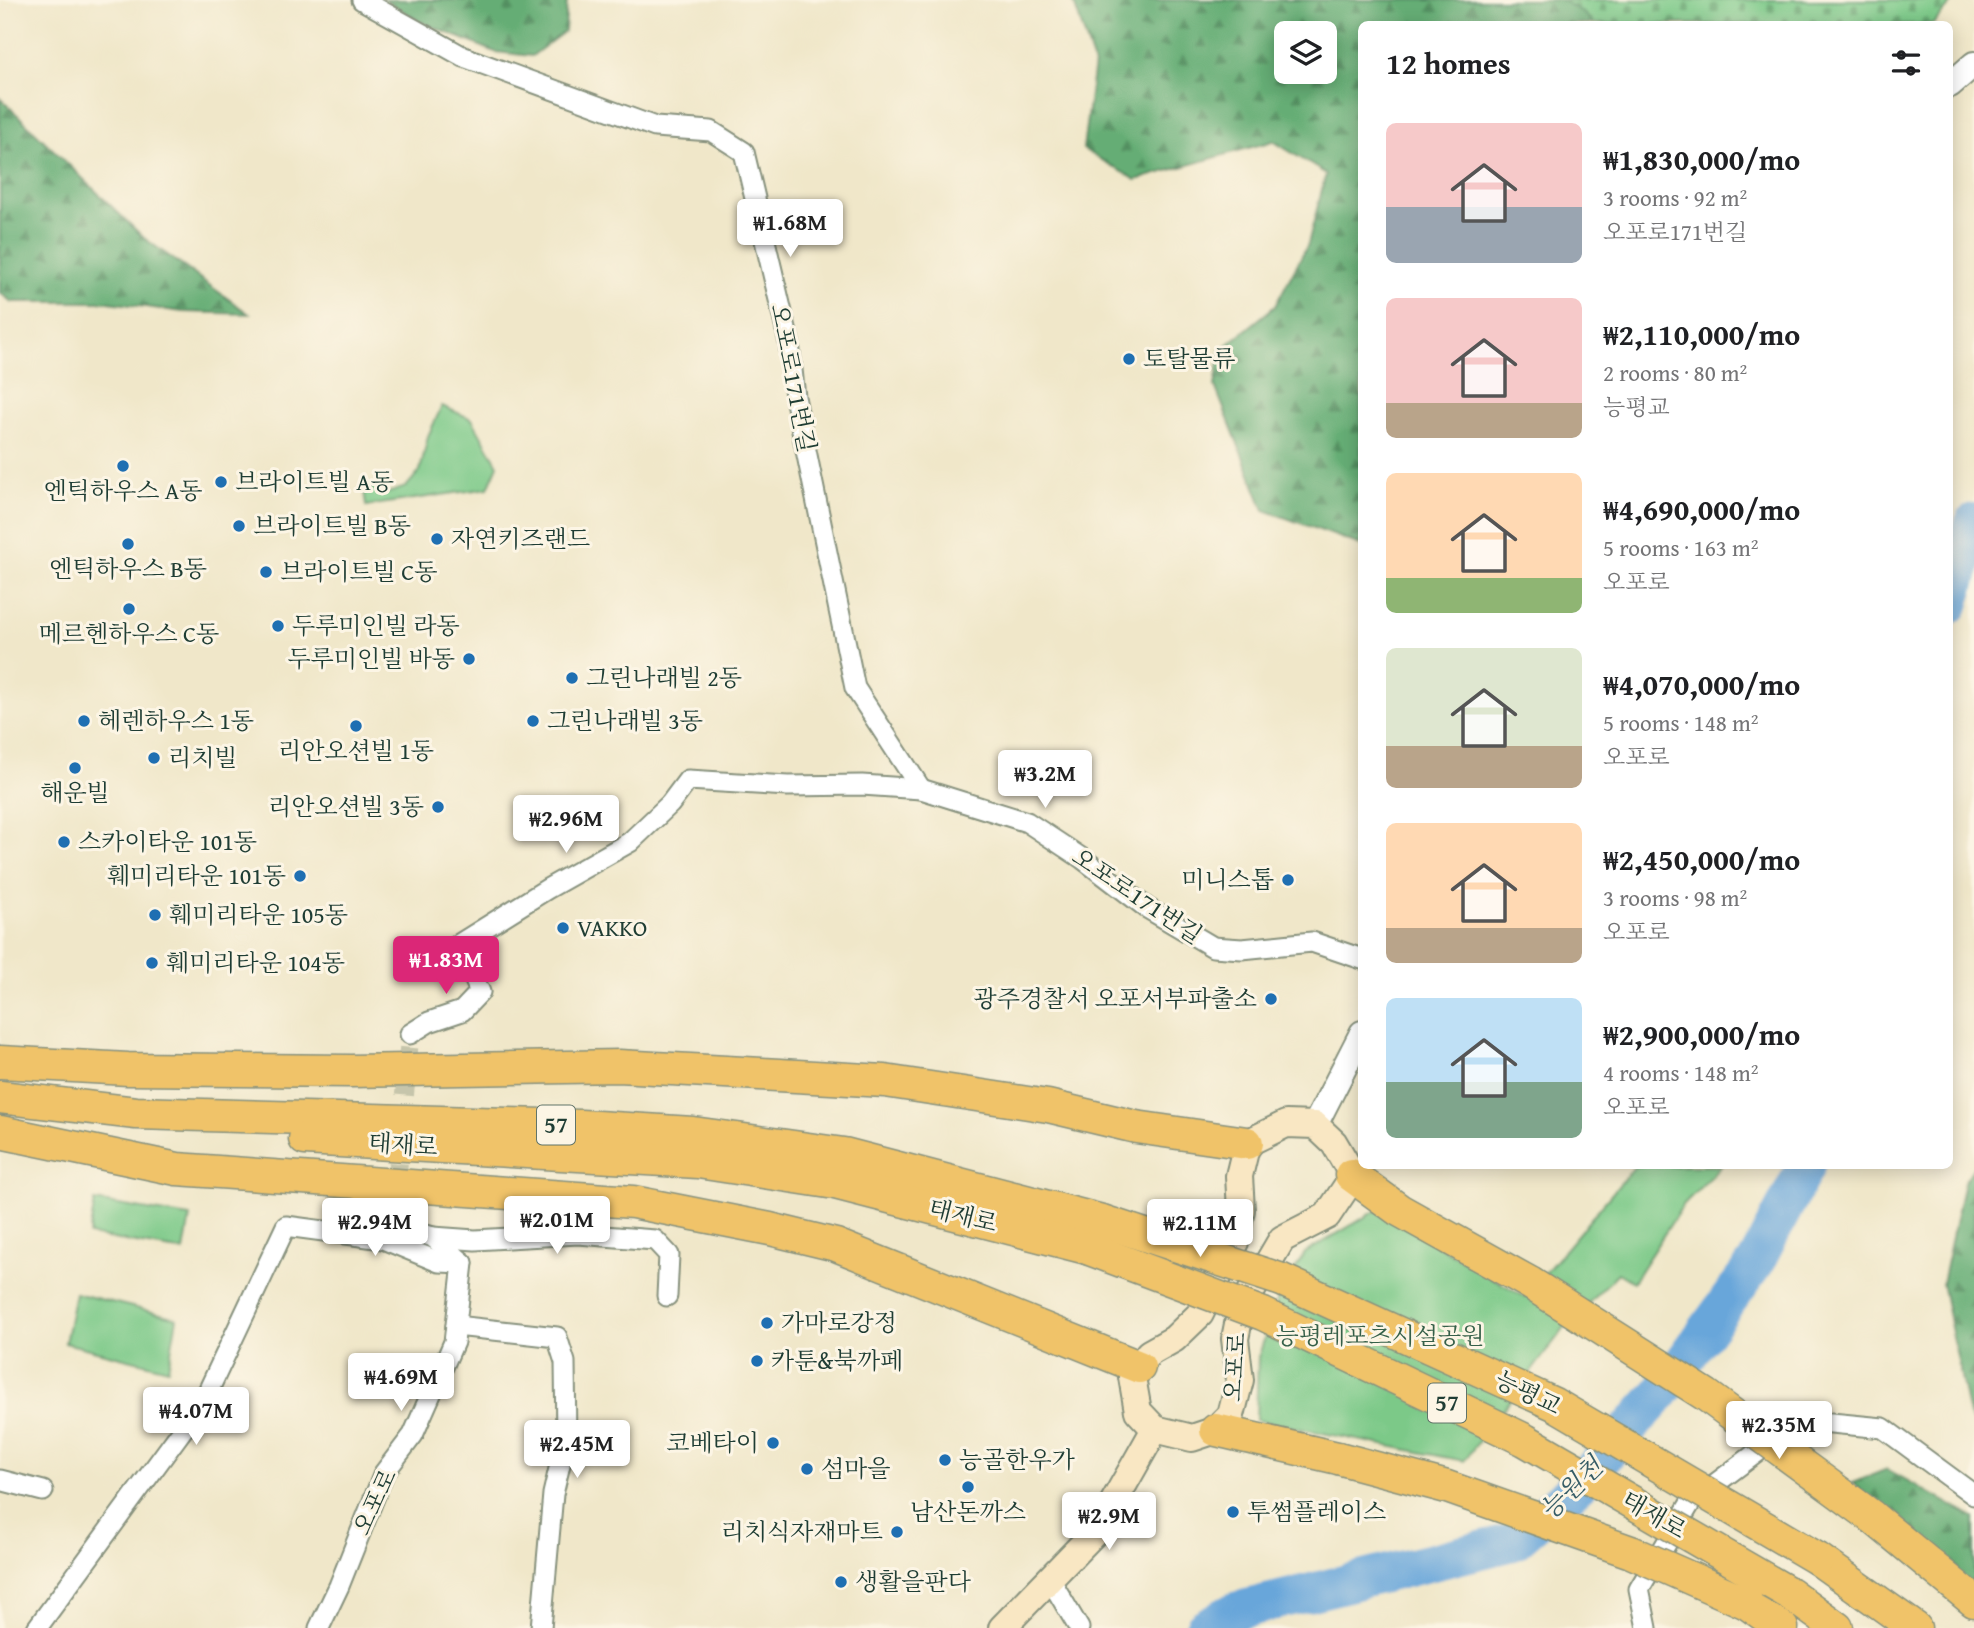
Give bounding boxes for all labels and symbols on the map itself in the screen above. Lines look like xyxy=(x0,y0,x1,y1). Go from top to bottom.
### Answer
pin: ₩1.68M xyxy=(733,200,847,259)
street label: 오포로171번길 xyxy=(762,301,825,455)
place label: 토탈물류 xyxy=(1143,341,1236,376)
marker: 토탈물류 xyxy=(1121,351,1137,367)
marker: 엔틱하우스 A동 xyxy=(115,458,131,474)
place label: 브라이트빌 A동 xyxy=(235,464,394,499)
place label: 엔틱하우스 A동 xyxy=(44,473,202,508)
marker: 브라이트빌 A동 xyxy=(213,474,229,490)
place label: 브라이트빌 B동 xyxy=(253,508,411,543)
marker: 브라이트빌 B동 xyxy=(231,518,247,534)
place label: 자연키즈랜드 xyxy=(451,521,590,556)
marker: 자연키즈랜드 xyxy=(429,531,445,547)
marker: 엔틱하우스 B동 xyxy=(120,536,136,552)
place label: 엔틱하우스 B동 xyxy=(49,551,207,586)
place label: 브라이트빌 C동 xyxy=(280,554,437,589)
marker: 브라이트빌 C동 xyxy=(258,564,274,580)
marker: 메르헨하우스 C동 xyxy=(121,601,137,617)
place label: 두루미인빌 라동 xyxy=(292,608,460,643)
place label: 메르헨하우스 C동 xyxy=(39,616,219,651)
marker: 두루미인빌 라동 xyxy=(270,618,286,634)
place label: 두루미인빌 바동 xyxy=(287,641,455,676)
marker: 두루미인빌 바동 xyxy=(461,651,477,667)
place label: 그린나래빌 2동 xyxy=(586,660,742,695)
marker: 그린나래빌 2동 xyxy=(564,670,580,686)
place label: 헤렌하우스 1동 xyxy=(98,703,254,738)
place label: 그린나래빌 3동 xyxy=(547,703,703,738)
marker: 헤렌하우스 1동 xyxy=(76,713,92,729)
marker: 그린나래빌 3동 xyxy=(525,713,541,729)
marker: 리안오션빌 1동 xyxy=(348,718,364,734)
place label: 리안오션빌 1동 xyxy=(278,733,434,768)
place label: 리치빌 xyxy=(168,740,238,775)
marker: 리치빌 xyxy=(146,750,162,766)
pin: ₩3.2M xyxy=(996,750,1094,810)
marker: 해운빌 xyxy=(67,760,83,776)
place label: 해운빌 xyxy=(40,775,110,810)
place label: 리안오션빌 3동 xyxy=(268,789,424,824)
pin: ₩2.96M xyxy=(509,796,623,855)
marker: 리안오션빌 3동 xyxy=(430,799,446,815)
place label: 스카이타운 101동 xyxy=(78,824,257,859)
marker: 스카이타운 101동 xyxy=(56,834,72,850)
street label: 오포로171번길 xyxy=(1065,839,1209,952)
place label: 훼미리타운 101동 xyxy=(107,858,286,893)
place label: 미니스톱 xyxy=(1181,862,1274,897)
marker: 훼미리타운 101동 xyxy=(292,868,308,884)
marker: 미니스톱 xyxy=(1280,872,1296,888)
place label: 훼미리타운 105동 xyxy=(169,897,348,932)
marker: 훼미리타운 105동 xyxy=(147,907,163,923)
place label: VAKKO xyxy=(577,910,647,945)
marker: VAKKO xyxy=(555,920,571,936)
pin: ₩1.83M xyxy=(389,936,503,996)
place label: 훼미리타운 104동 xyxy=(166,945,345,980)
marker: 훼미리타운 104동 xyxy=(144,955,160,971)
place label: 광주경찰서 오포서부파출소 xyxy=(974,981,1257,1016)
marker: 광주경찰서 오포서부파출소 xyxy=(1263,991,1279,1007)
road number: 57 xyxy=(537,1106,575,1144)
street label: 태재로 xyxy=(367,1125,439,1164)
street label: 태재로 xyxy=(925,1190,1001,1241)
pin: ₩2.01M xyxy=(500,1196,614,1256)
pin: ₩2.94M xyxy=(318,1198,432,1258)
pin: ₩2.11M xyxy=(1143,1200,1257,1259)
place label: 가마로강정 xyxy=(781,1305,897,1340)
marker: 가마로강정 xyxy=(759,1315,775,1331)
park label: 능평레포츠시설공원 xyxy=(1276,1318,1484,1353)
street label: 오포로 xyxy=(1215,1331,1254,1403)
place label: 카툰&북까페 xyxy=(771,1343,903,1378)
marker: 카툰&북까페 xyxy=(749,1353,765,1369)
pin: ₩4.69M xyxy=(344,1354,458,1413)
street label: 능평교 xyxy=(1489,1362,1567,1424)
road number: 57 xyxy=(1428,1384,1466,1422)
pin: ₩4.07M xyxy=(139,1388,253,1447)
pin: ₩2.35M xyxy=(1722,1402,1836,1461)
pin: ₩2.45M xyxy=(520,1420,634,1480)
place label: 코베타이 xyxy=(666,1425,759,1460)
marker: 코베타이 xyxy=(765,1435,781,1451)
place label: 능골한우가 xyxy=(959,1442,1075,1477)
water label: 능원천 xyxy=(1530,1446,1613,1528)
place label: 섬마을 xyxy=(821,1451,891,1486)
marker: 능골한우가 xyxy=(937,1452,953,1468)
marker: 섬마을 xyxy=(799,1461,815,1477)
street label: 오포로 xyxy=(344,1463,405,1541)
marker: 남산돈까스 xyxy=(960,1479,976,1495)
street label: 태재로 xyxy=(1615,1482,1693,1547)
pin: ₩2.9M xyxy=(1060,1492,1158,1552)
place label: 남산돈까스 xyxy=(910,1494,1026,1529)
place label: 투썸플레이스 xyxy=(1247,1494,1386,1529)
marker: 투썸플레이스 xyxy=(1225,1504,1241,1520)
place label: 리치식자재마트 xyxy=(721,1514,883,1549)
marker: 리치식자재마트 xyxy=(889,1524,905,1540)
place label: 생활을판다 xyxy=(855,1564,972,1599)
marker: 생활을판다 xyxy=(833,1574,849,1590)

